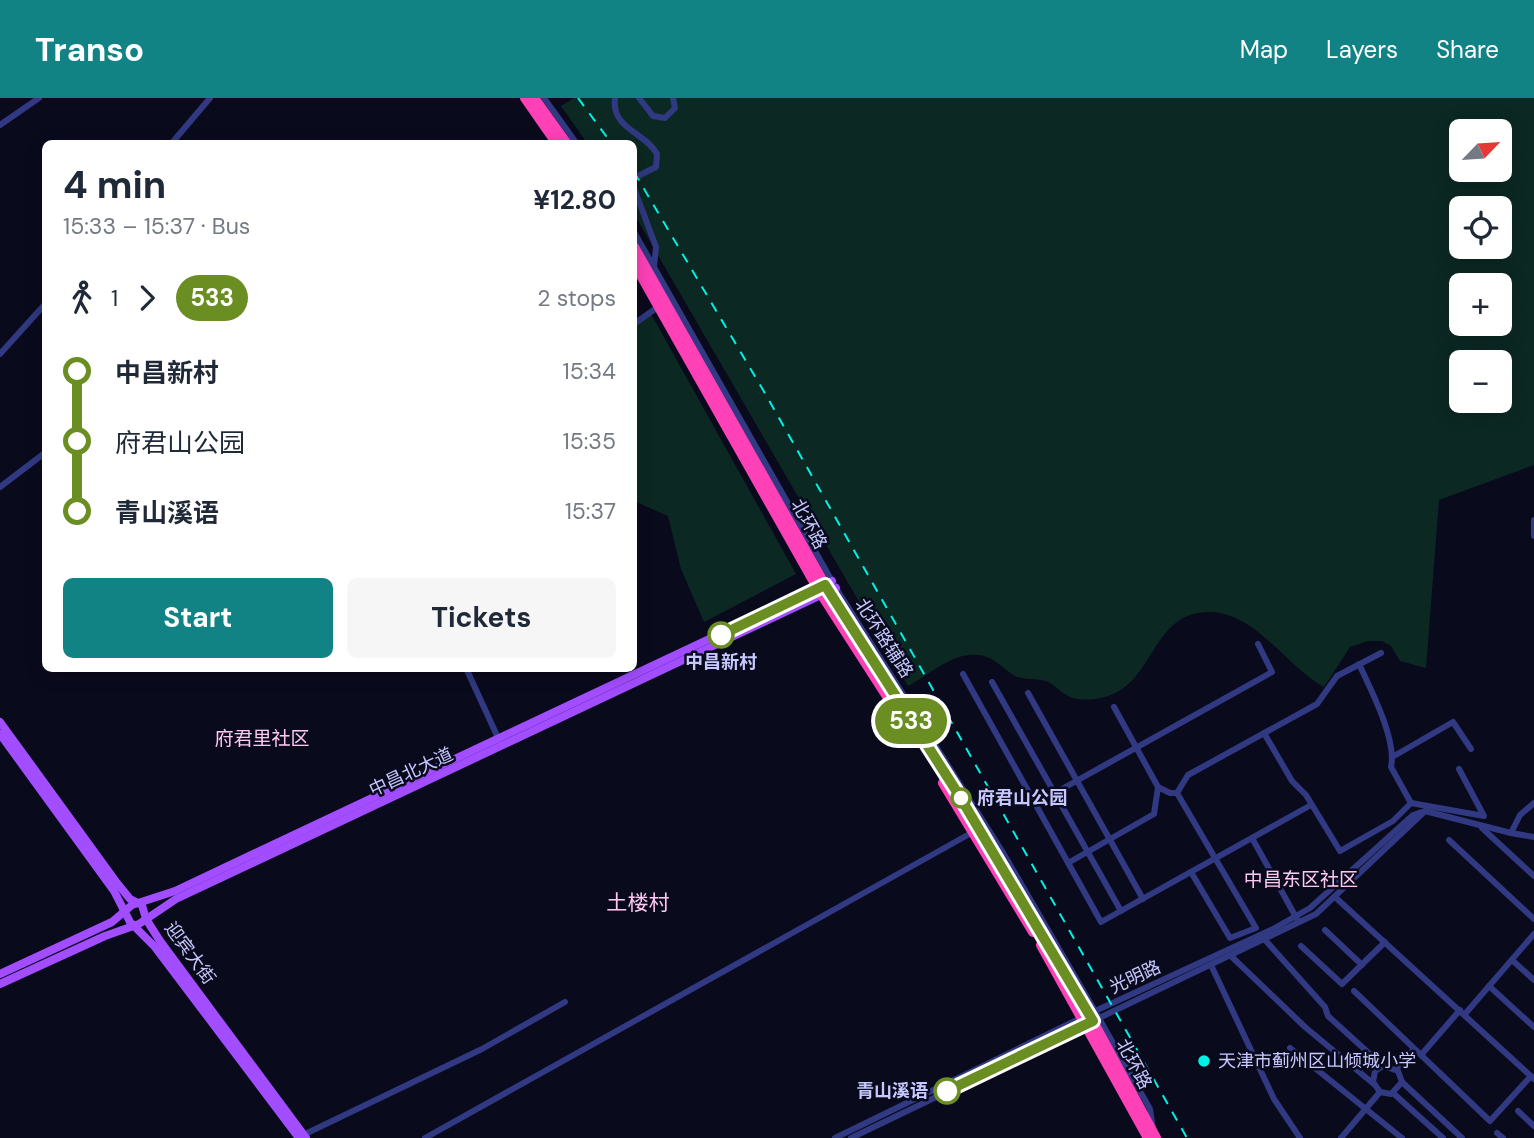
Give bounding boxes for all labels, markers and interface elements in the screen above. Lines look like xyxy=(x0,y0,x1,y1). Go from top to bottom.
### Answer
text: Transo xyxy=(35,28,144,71)
text: Map xyxy=(1240,34,1288,65)
text: Layers xyxy=(1326,34,1398,65)
text: Share xyxy=(1436,34,1499,65)
north arrow xyxy=(1449,119,1512,182)
map controls xyxy=(1449,119,1512,413)
text: 4 min xyxy=(63,160,166,210)
text: ¥12.80 xyxy=(533,183,616,217)
button: locate xyxy=(1449,196,1512,259)
text: 15:33 – 15:37 · Bus xyxy=(63,211,250,241)
button: + xyxy=(1449,273,1512,336)
icon: walk xyxy=(63,279,101,317)
icon: forward xyxy=(128,279,166,317)
text: 533 xyxy=(190,282,234,313)
text: 1 xyxy=(111,283,118,313)
text: 2 stops xyxy=(537,283,616,313)
button: − xyxy=(1449,350,1512,413)
text: 中昌新村 xyxy=(115,356,219,390)
text: 15:34 xyxy=(563,356,616,386)
text: 府君山公园 xyxy=(115,426,245,460)
text: 15:35 xyxy=(563,426,616,456)
street label: 北环路 xyxy=(785,495,833,553)
text: 青山溪语 xyxy=(115,496,219,530)
text: 15:37 xyxy=(565,496,616,526)
button: Start xyxy=(63,578,333,658)
button: Tickets xyxy=(347,578,616,658)
street label: 北环路辅路 xyxy=(849,594,919,682)
marker: 中昌新村 xyxy=(708,622,734,648)
place label: 中昌新村 xyxy=(685,650,757,674)
line badge: 533 xyxy=(871,698,951,744)
text: 533 xyxy=(889,705,933,736)
district label: 府君里社区 xyxy=(214,726,310,751)
street label: 中昌北大道 xyxy=(365,742,457,802)
place label: 府君山公园 xyxy=(977,786,1067,810)
marker: 府君山公园 xyxy=(951,788,971,808)
district label: 中昌东区社区 xyxy=(1244,867,1358,892)
district label: 土楼村 xyxy=(607,889,670,917)
street label: 迎宾大街 xyxy=(159,917,221,989)
street label: 光明路 xyxy=(1105,955,1165,999)
street label: 北环路 xyxy=(1111,1035,1157,1093)
place label: 天津市蓟州区山倾城小学 xyxy=(1218,1049,1416,1073)
marker: 天津市蓟州区山倾城小学 xyxy=(1196,1053,1212,1069)
marker: 青山溪语 xyxy=(934,1078,960,1104)
place label: 青山溪语 xyxy=(856,1079,928,1103)

